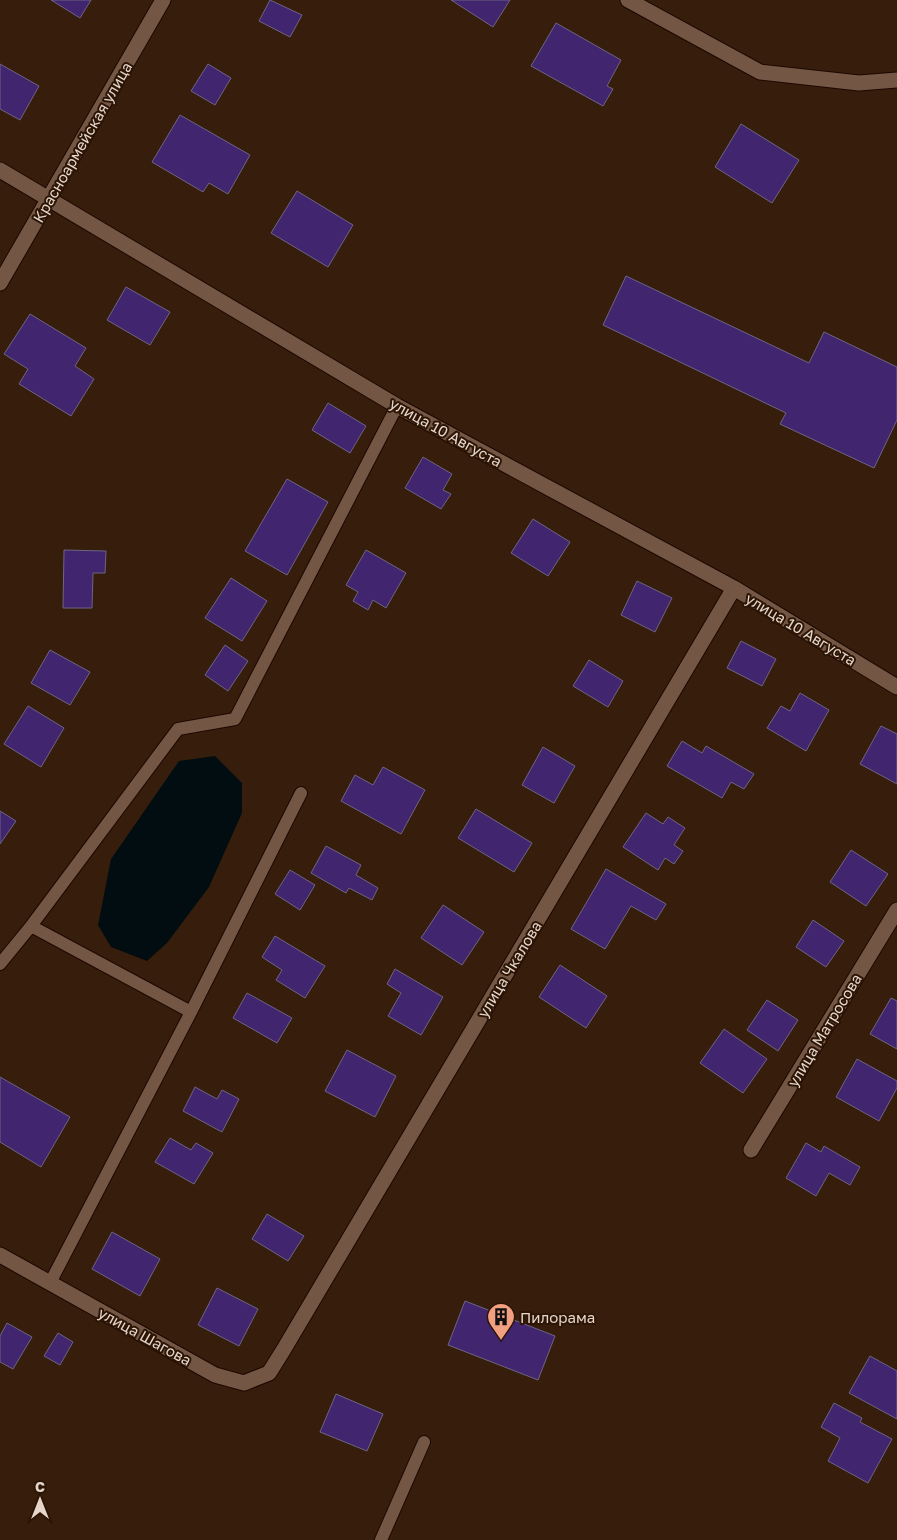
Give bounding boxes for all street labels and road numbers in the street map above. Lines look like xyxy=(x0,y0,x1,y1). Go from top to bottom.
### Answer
street label: Красноармейская улица xyxy=(29,59,135,225)
street label: улица 10 Августа xyxy=(387,394,505,470)
street label: улица 10 Августа xyxy=(743,589,859,669)
street label: улица Чкалова xyxy=(473,917,545,1021)
street label: улица Матросова xyxy=(783,970,865,1090)
street label: улица Шагова xyxy=(95,1303,195,1369)

